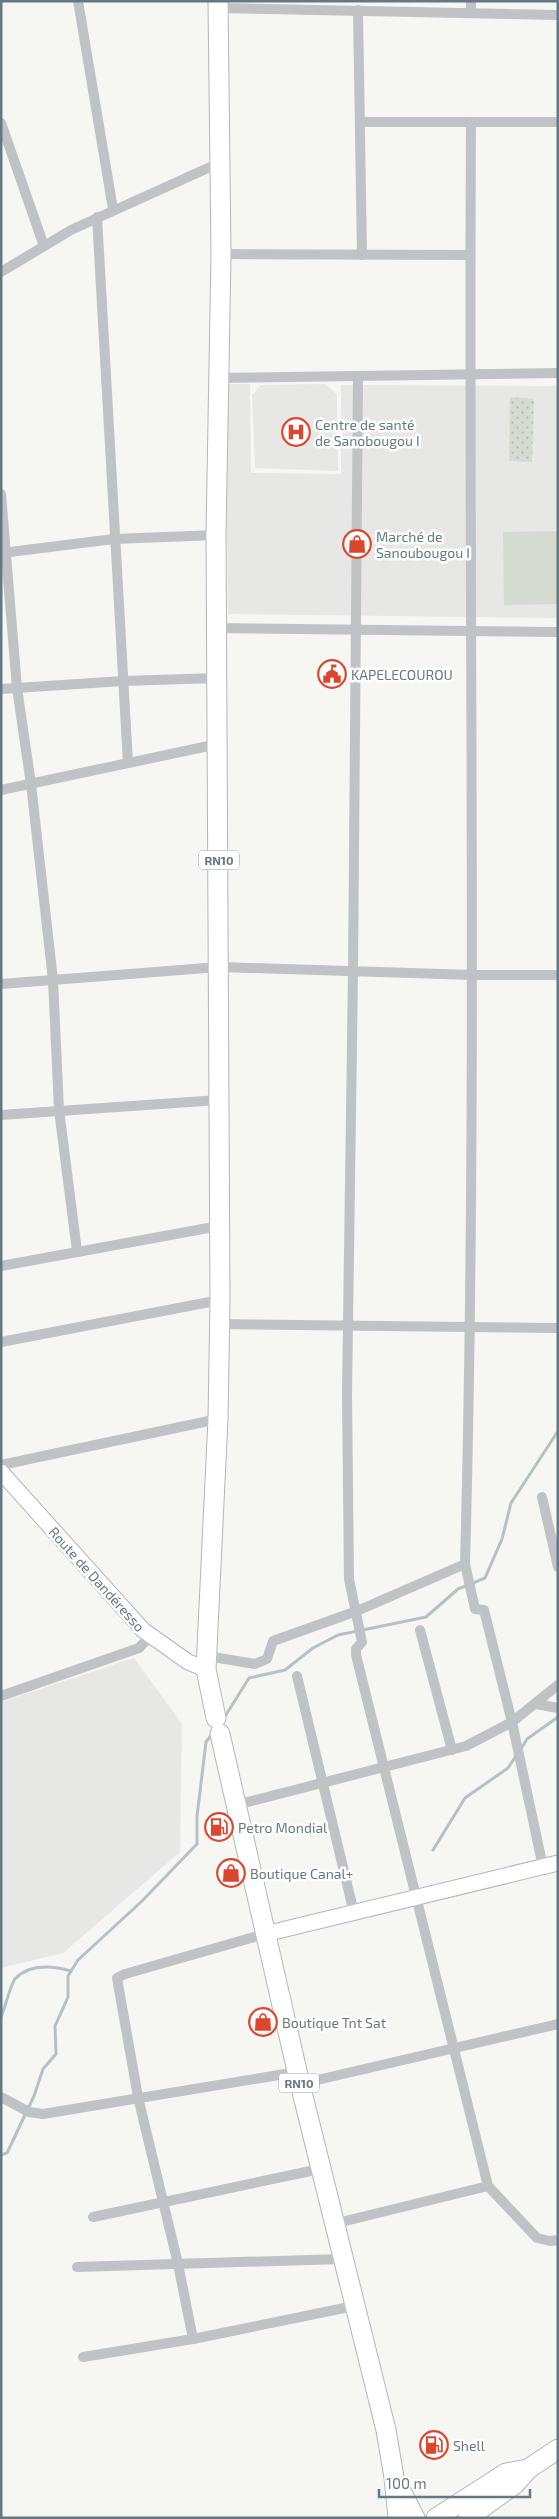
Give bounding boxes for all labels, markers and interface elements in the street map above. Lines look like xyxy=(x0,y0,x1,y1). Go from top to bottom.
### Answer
place label: Centre de santé de Sanobougou I xyxy=(315,416,420,449)
hospital icon: Centre de santé de Sanobougou I xyxy=(281,417,311,447)
place label: Marché de Sanoubougou I xyxy=(376,528,470,561)
shop icon: Marché de Sanoubougou I xyxy=(342,529,372,559)
public building icon: KAPELECOUROU xyxy=(317,659,347,689)
place label: KAPELECOUROU xyxy=(351,666,453,683)
road number: RN10 xyxy=(199,850,239,870)
street label: Route de Dandéresso xyxy=(46,1523,148,1635)
fuel station icon: Petro Mondial xyxy=(204,1812,234,1842)
place label: Petro Mondial xyxy=(238,1819,328,1836)
shop icon: Boutique Canal+ xyxy=(216,1858,246,1888)
place label: Boutique Canal+ xyxy=(250,1865,353,1882)
shop icon: Boutique Tnt Sat xyxy=(248,2007,278,2037)
place label: Boutique Tnt Sat xyxy=(282,2014,386,2031)
road number: RN10 xyxy=(279,2074,319,2092)
fuel station icon: Shell xyxy=(419,2430,449,2460)
place label: Shell xyxy=(453,2437,486,2454)
scale bar xyxy=(379,2466,530,2498)
text: 100 m xyxy=(386,2474,427,2492)

